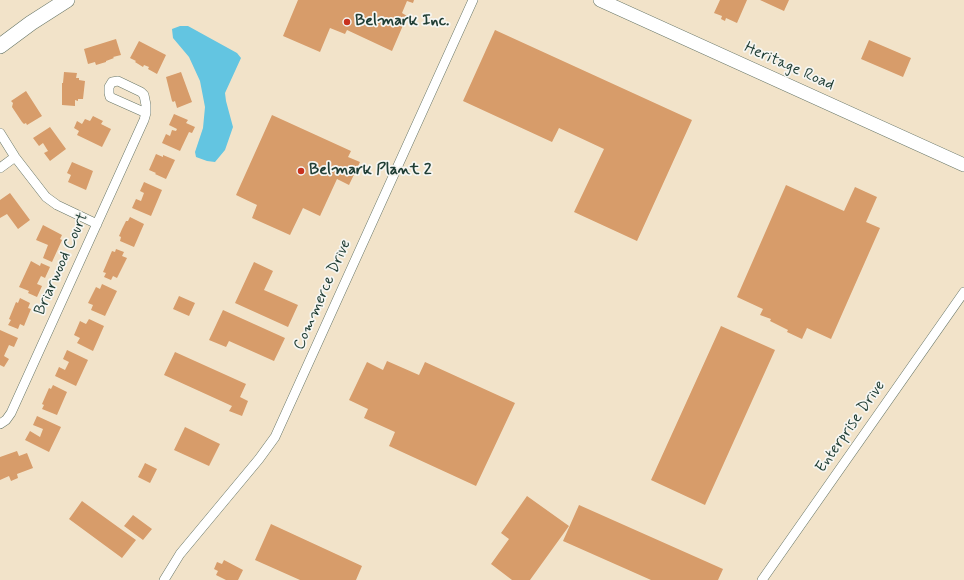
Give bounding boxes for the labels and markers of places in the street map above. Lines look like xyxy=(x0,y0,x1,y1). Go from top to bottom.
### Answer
place label: Belmark Inc. xyxy=(355,12,449,32)
marker: Belmark Inc. xyxy=(342,17,352,27)
place label: Belmark Plant 2 xyxy=(309,161,431,181)
marker: Belmark Plant 2 xyxy=(296,166,306,176)

